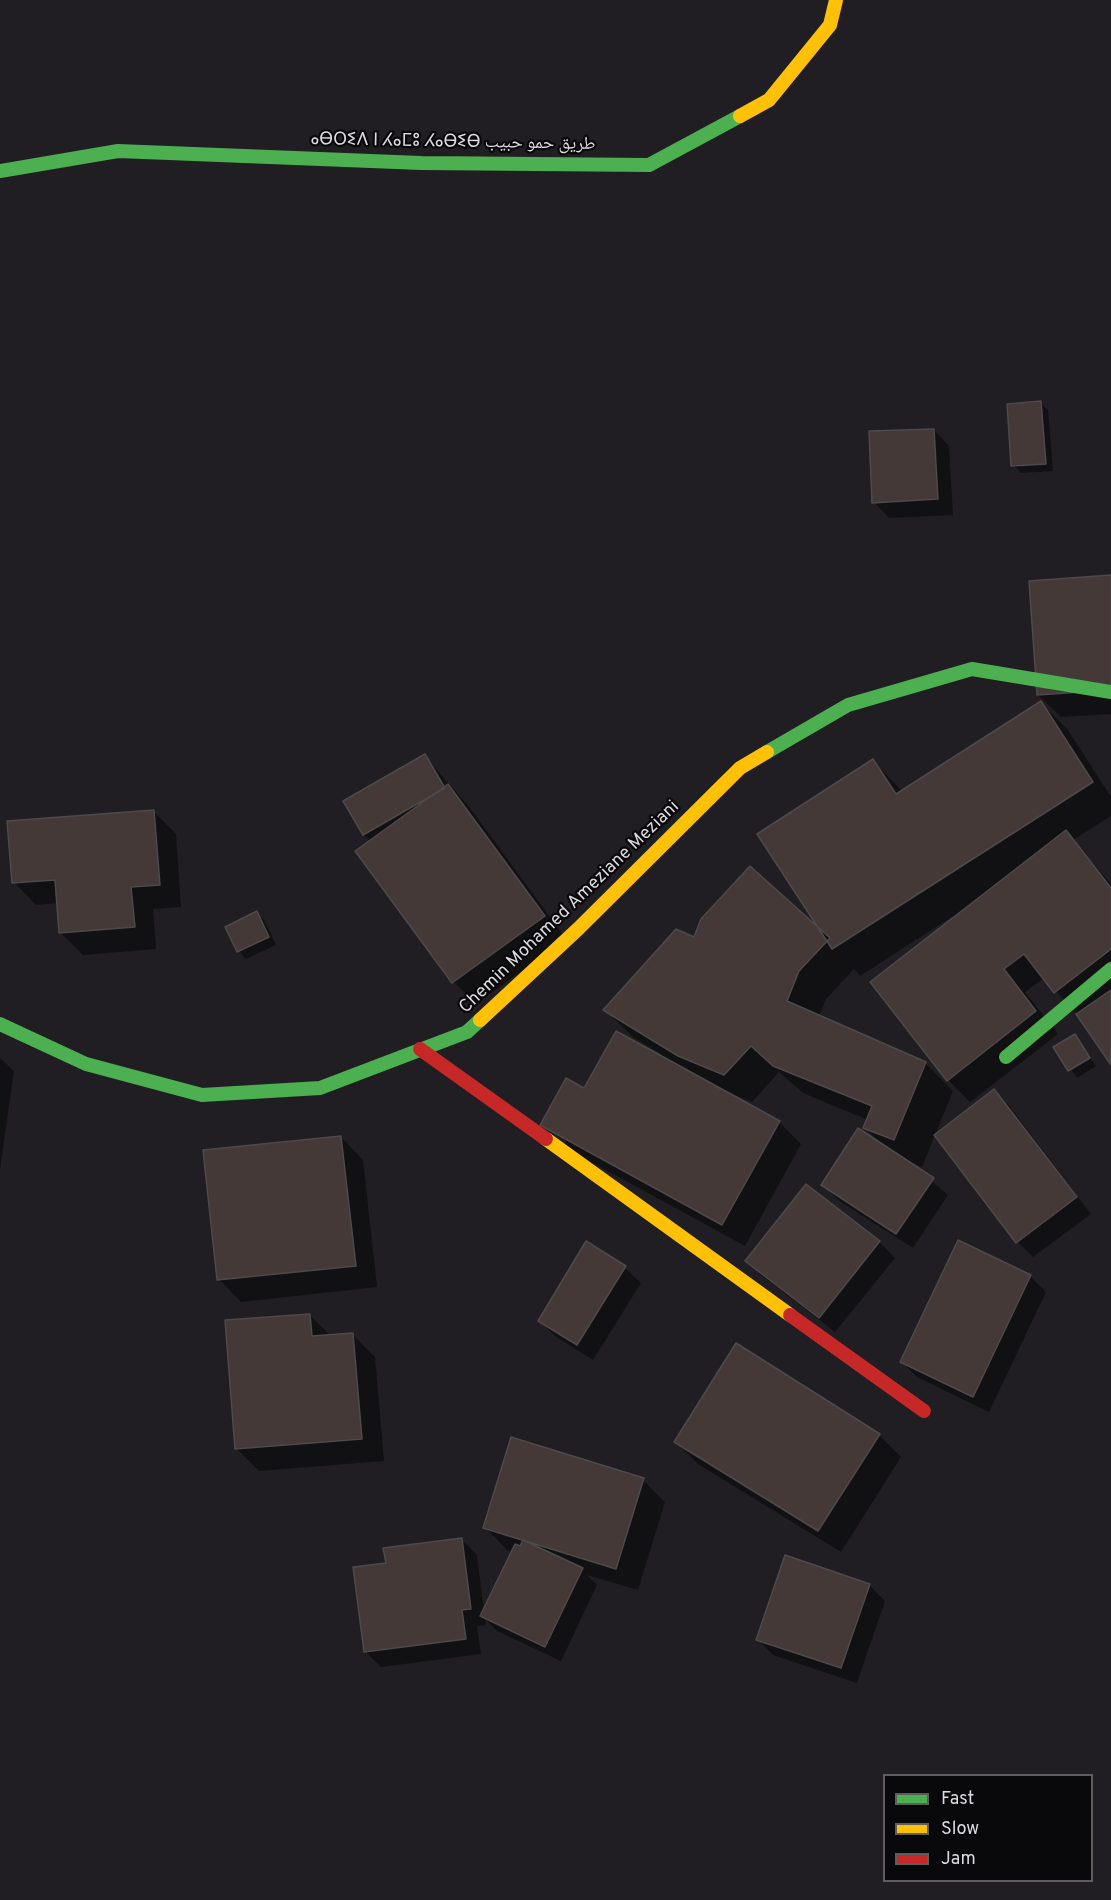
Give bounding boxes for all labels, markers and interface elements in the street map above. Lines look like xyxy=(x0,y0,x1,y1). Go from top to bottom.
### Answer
street label: ⴰⴱⵔⵉⴷ ⵏ ⵃⴰⵎⵓ ⵃⴰⴱⵉⴱ طريق حمو حبيب xyxy=(310,130,596,156)
street label: Chemin Mohamed Ameziane Meziani xyxy=(456,797,684,1019)
legend xyxy=(883,1774,1093,1882)
text: Fast xyxy=(941,1788,974,1811)
text: Slow xyxy=(941,1818,979,1841)
text: Jam xyxy=(941,1848,976,1871)

